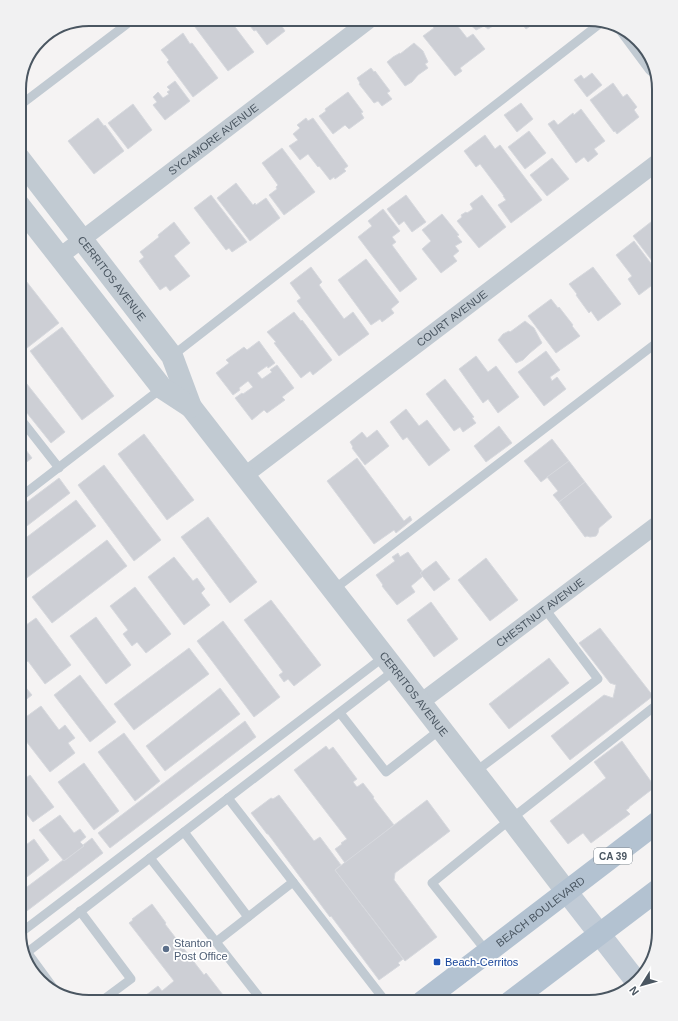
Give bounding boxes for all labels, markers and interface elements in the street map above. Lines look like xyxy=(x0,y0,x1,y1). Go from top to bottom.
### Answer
street label: SYCAMORE AVENUE xyxy=(166,101,261,177)
street label: CERRITOS AVENUE xyxy=(76,234,148,323)
street label: COURT AVENUE xyxy=(414,288,490,349)
street label: CHESTNUT AVENUE xyxy=(494,576,586,649)
street label: CERRITOS AVENUE xyxy=(377,649,450,739)
road number: CA 39 xyxy=(594,848,632,864)
street label: BEACH BOULEVARD xyxy=(494,874,587,949)
place label: Stanton Post Office xyxy=(174,937,228,962)
marker: Stanton Post Office xyxy=(161,944,171,954)
place label: Beach-Cerritos xyxy=(445,956,519,968)
marker: Beach-Cerritos xyxy=(432,957,442,967)
north arrow xyxy=(622,965,662,1005)
text: N xyxy=(627,984,641,998)

